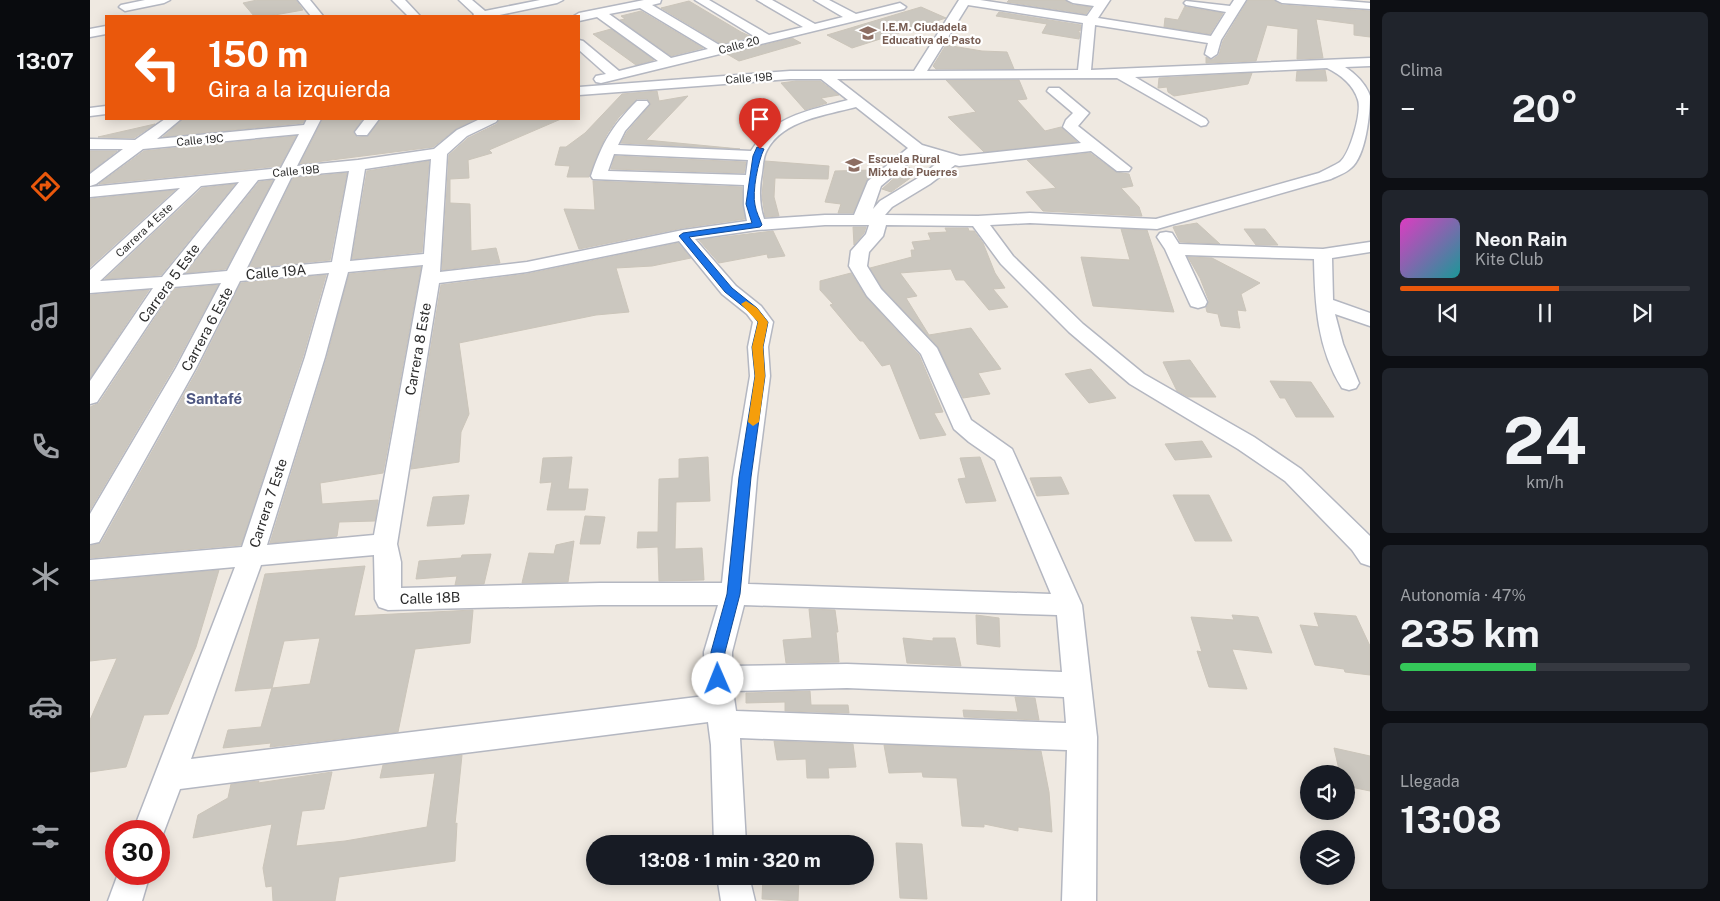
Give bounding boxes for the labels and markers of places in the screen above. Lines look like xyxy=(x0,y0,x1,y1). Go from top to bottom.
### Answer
place label: I.E.M. Ciudadela Educativa de Pasto xyxy=(882,21,981,46)
school or university icon: I.E.M. Ciudadela Educativa de Pasto xyxy=(858,23,878,43)
pin xyxy=(739,98,781,149)
place label: Escuela Rural Mixta de Puerres xyxy=(868,153,957,178)
school or university icon: Escuela Rural Mixta de Puerres xyxy=(844,155,864,175)

